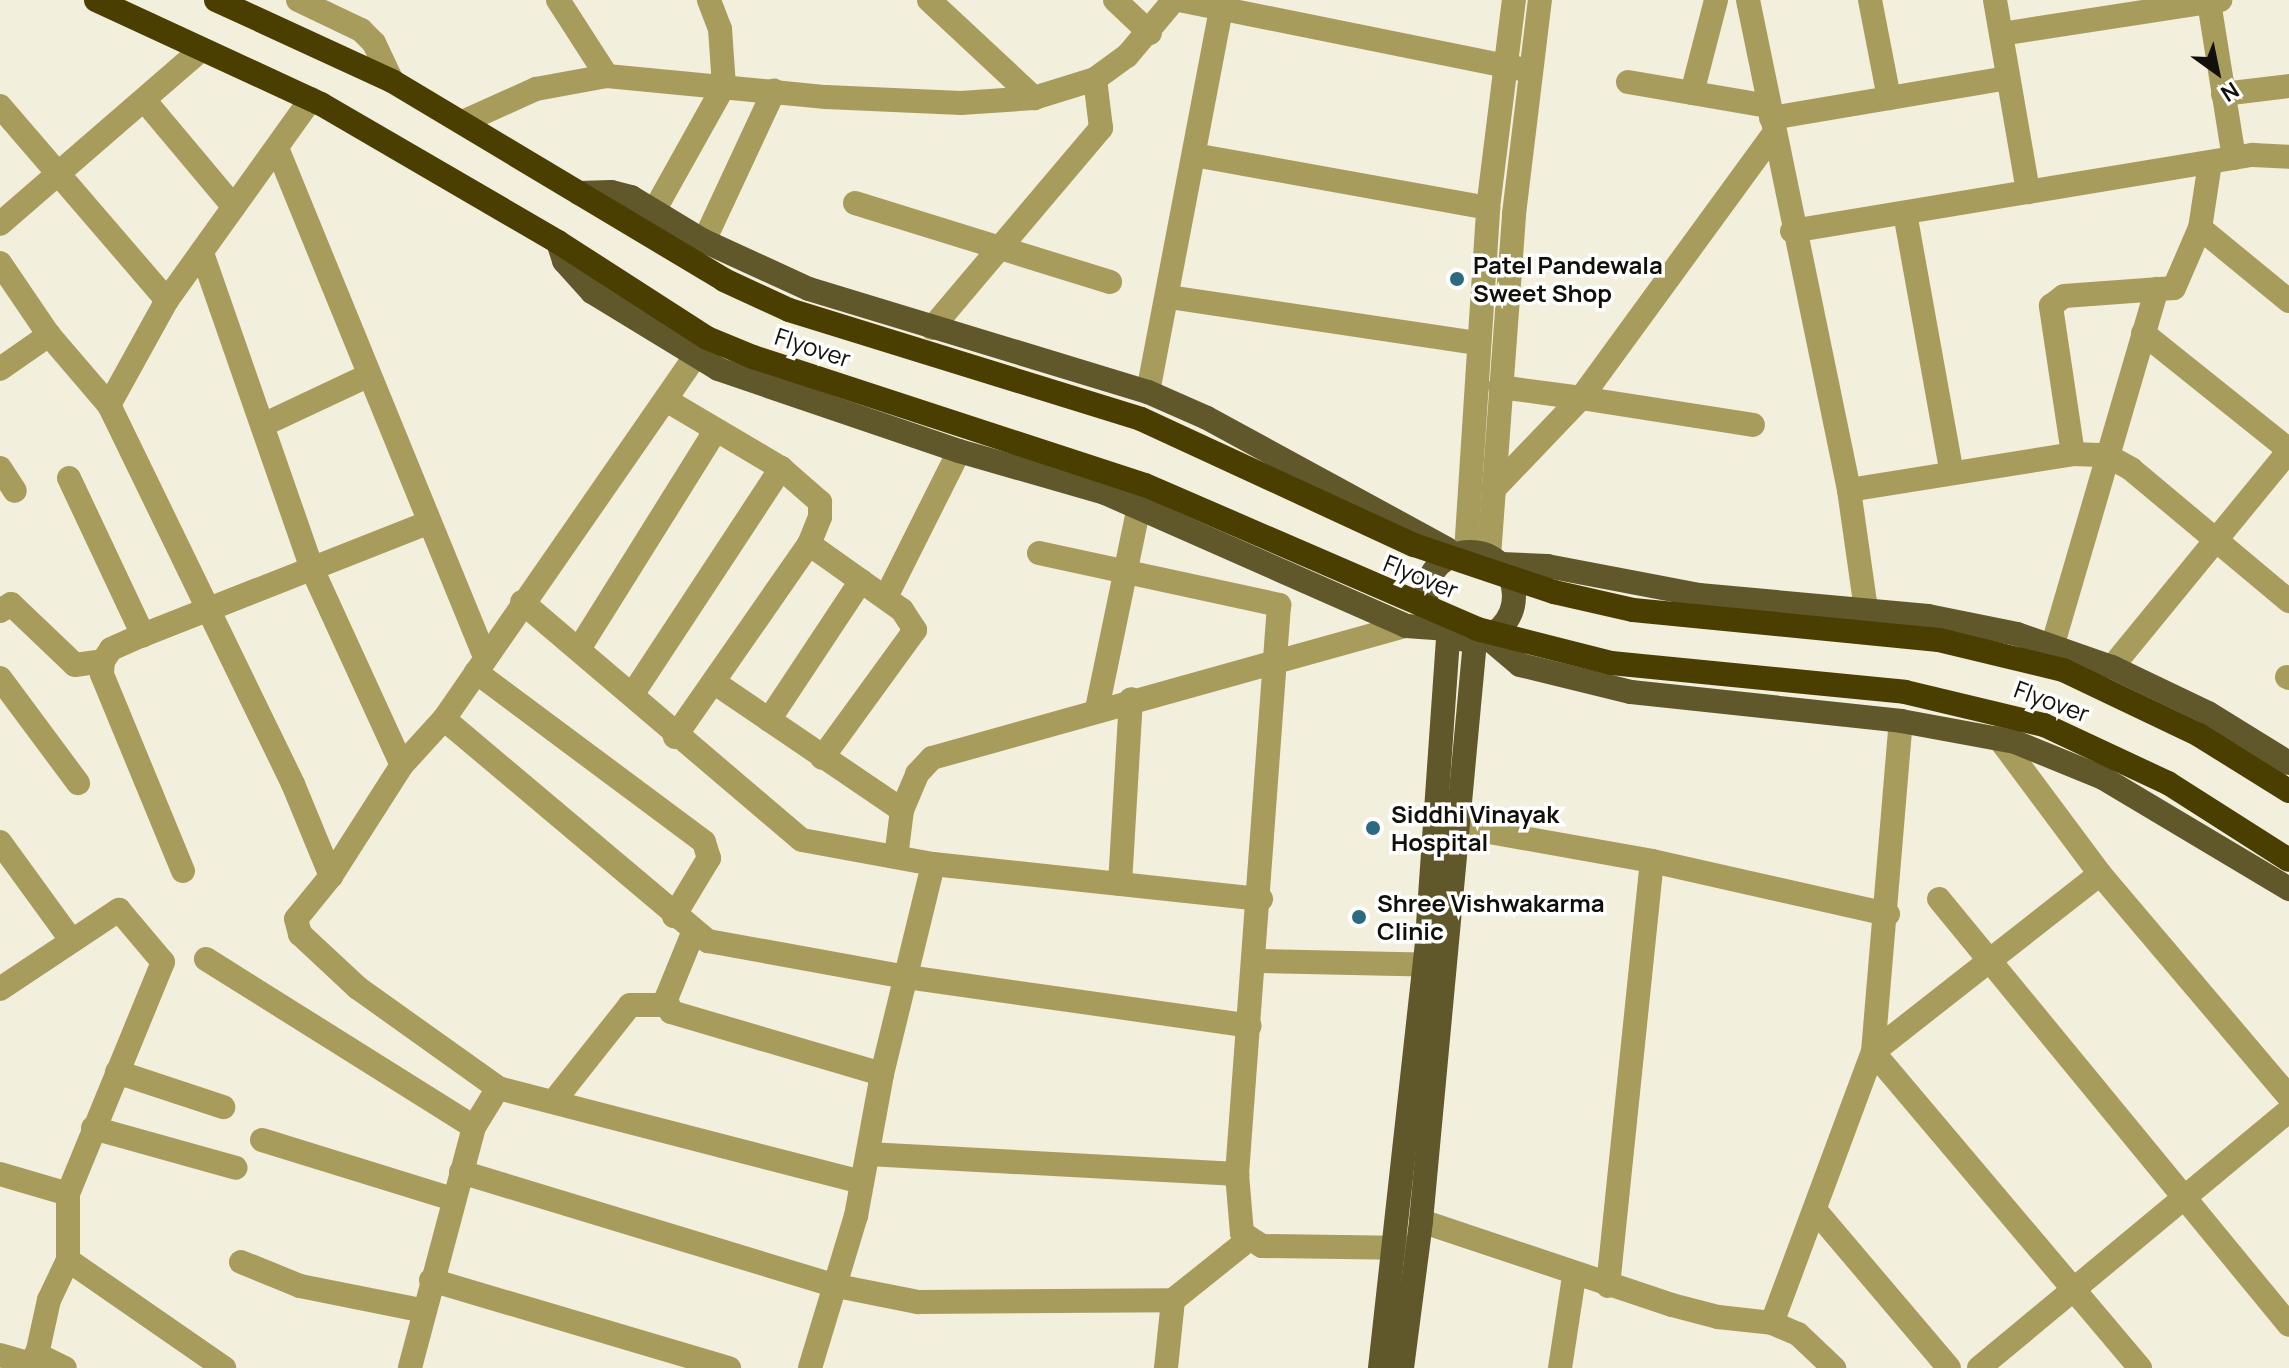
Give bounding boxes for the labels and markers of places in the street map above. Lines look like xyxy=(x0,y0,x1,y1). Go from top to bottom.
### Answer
place label: Patel Pandewala Sweet Shop xyxy=(1473,251,1663,307)
marker: Patel Pandewala Sweet Shop xyxy=(1448,270,1466,288)
place label: Siddhi Vinayak Hospital xyxy=(1391,800,1559,856)
marker: Siddhi Vinayak Hospital xyxy=(1362,817,1384,839)
place label: Shree Vishwakarma Clinic xyxy=(1377,889,1605,945)
marker: Shree Vishwakarma Clinic xyxy=(1348,906,1370,928)

